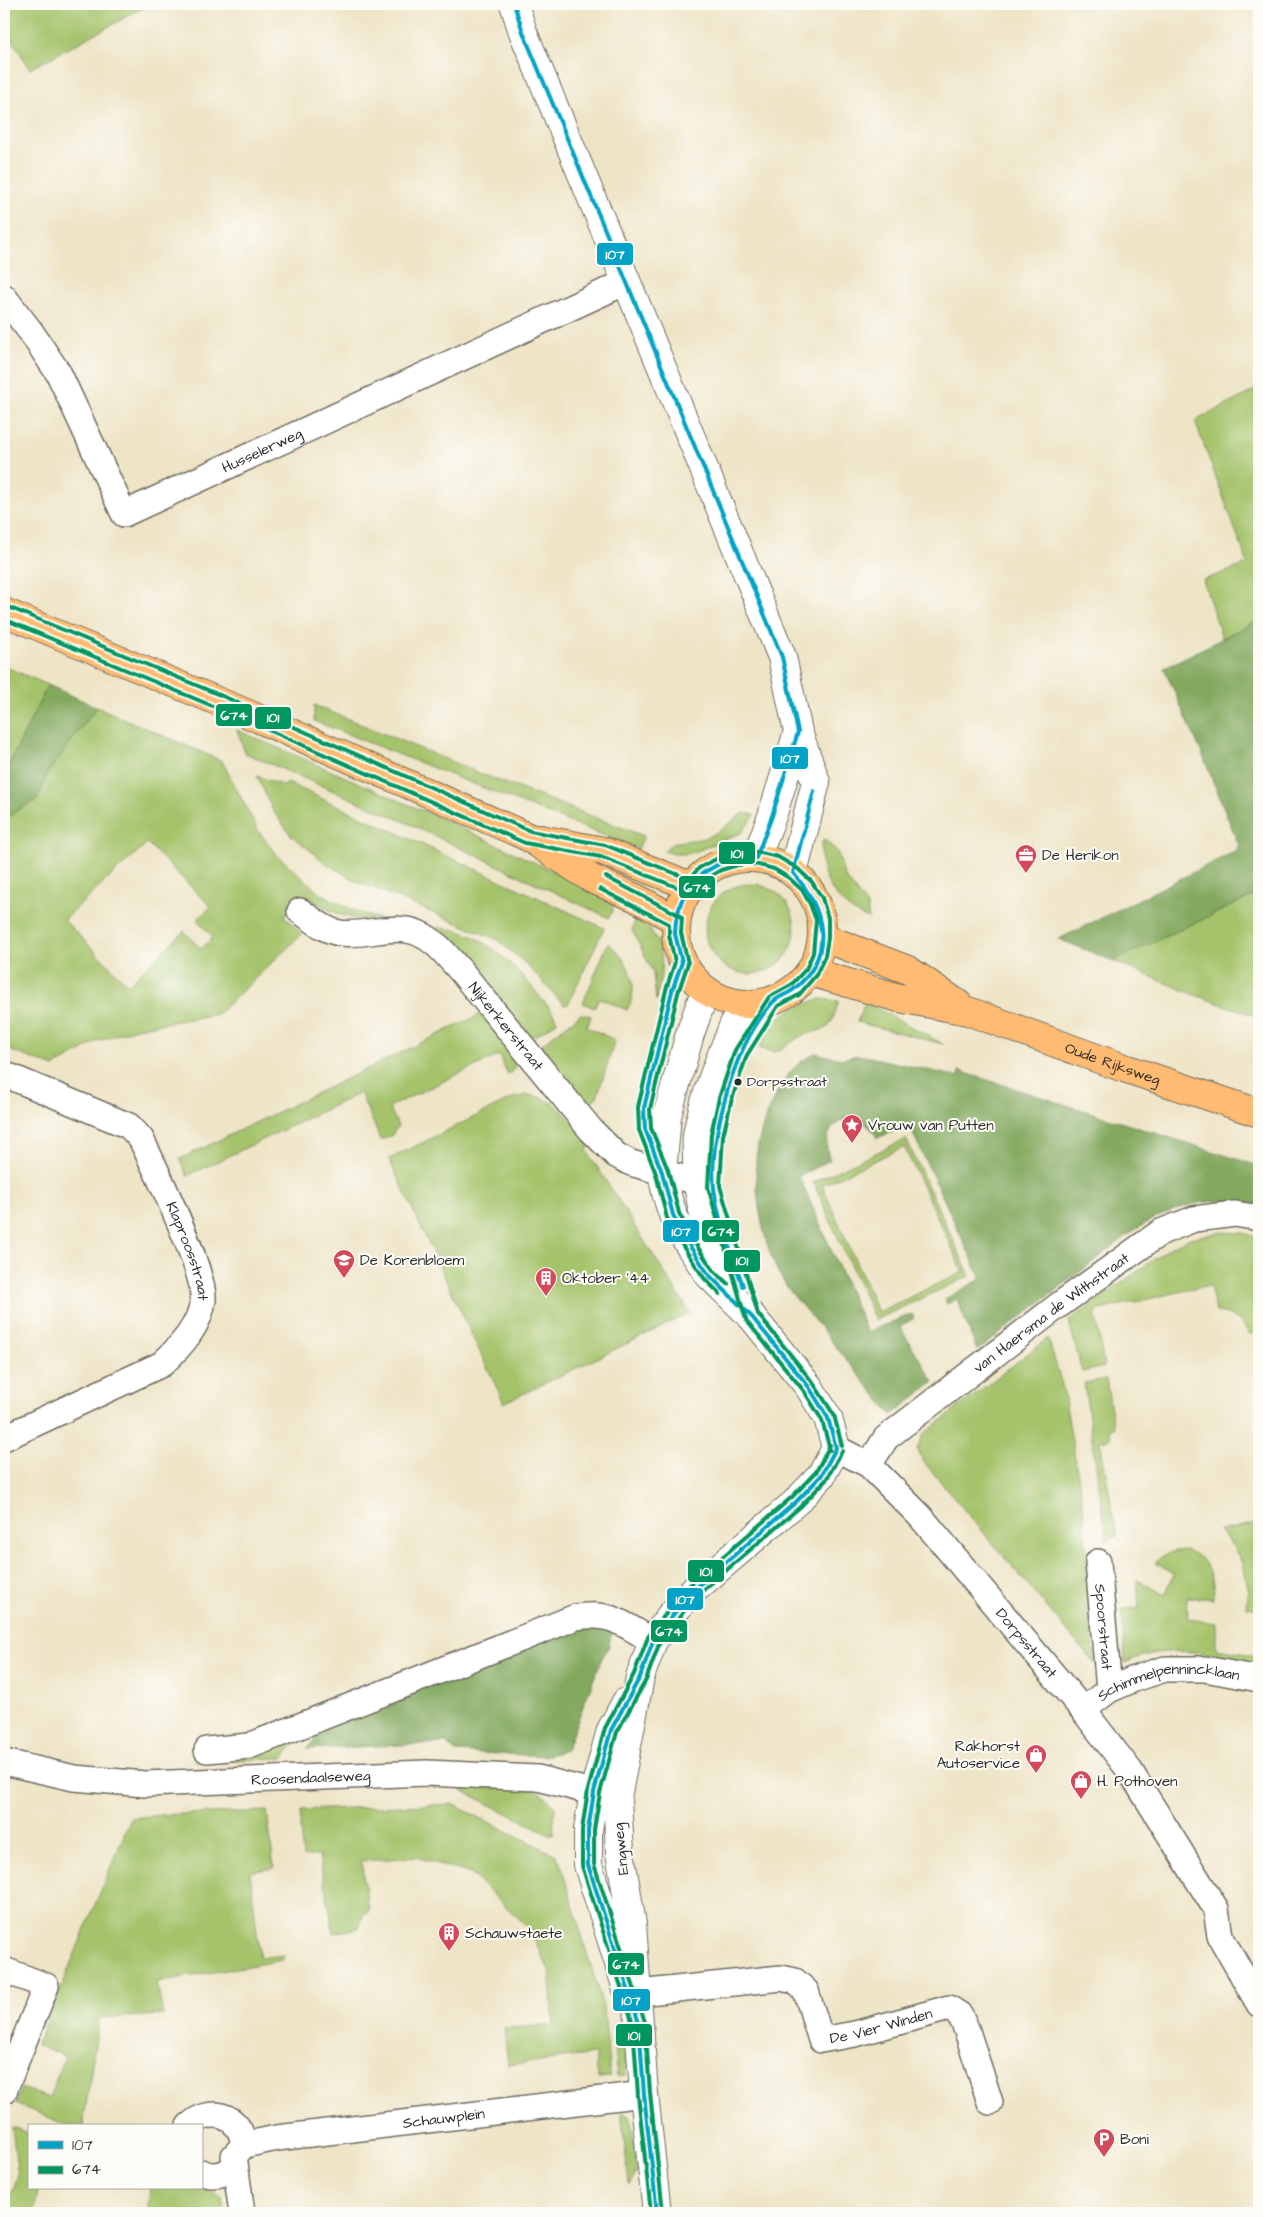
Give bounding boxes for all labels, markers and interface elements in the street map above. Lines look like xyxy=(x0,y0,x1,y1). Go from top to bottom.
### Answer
line badge: 107 xyxy=(596,242,634,266)
text: 107 xyxy=(605,245,625,265)
street label: Husselerweg xyxy=(218,422,306,478)
line badge: 674 xyxy=(215,703,253,727)
text: 674 xyxy=(221,706,248,726)
line badge: 101 xyxy=(254,706,292,730)
text: 101 xyxy=(267,708,279,728)
line badge: 107 xyxy=(771,746,809,770)
text: 107 xyxy=(780,749,800,769)
line badge: 101 xyxy=(718,841,756,865)
office icon: De Herikon xyxy=(1014,843,1038,874)
text: 101 xyxy=(731,844,743,864)
place label: De Herikon xyxy=(1042,845,1119,866)
line badge: 674 xyxy=(678,875,716,899)
text: 674 xyxy=(684,878,711,898)
street label: Nijkerkerstraat xyxy=(464,978,549,1075)
street label: Oude Rijksweg xyxy=(1062,1037,1164,1091)
place label: Dorpsstraat xyxy=(747,1072,827,1092)
marker: Dorpsstraat xyxy=(733,1077,743,1087)
place icon: Vrouw van Putten xyxy=(840,1113,864,1144)
place label: Vrouw van Putten xyxy=(868,1115,994,1136)
street label: Klaproosstraat xyxy=(161,1198,214,1300)
line badge: 107 xyxy=(662,1219,700,1243)
line badge: 674 xyxy=(701,1219,740,1243)
text: 107 xyxy=(671,1222,691,1242)
text: 674 xyxy=(708,1222,735,1242)
school or university icon: De Korenbloem xyxy=(332,1248,356,1279)
street label: van Haersma de Withstraat xyxy=(968,1248,1133,1378)
line badge: 101 xyxy=(723,1249,761,1273)
place label: De Korenbloem xyxy=(360,1250,465,1271)
text: 101 xyxy=(736,1251,748,1271)
building icon: Oktober '44 xyxy=(534,1266,558,1297)
place label: Oktober '44 xyxy=(562,1268,649,1289)
line badge: 101 xyxy=(687,1559,725,1583)
text: 101 xyxy=(700,1562,712,1582)
street label: Spoorstraat xyxy=(1089,1583,1118,1671)
line badge: 107 xyxy=(666,1587,704,1611)
text: 107 xyxy=(675,1590,695,1610)
street label: Dorpsstraat xyxy=(991,1603,1062,1682)
line badge: 674 xyxy=(650,1619,688,1643)
text: 674 xyxy=(656,1622,683,1642)
street label: Schimmelpennincklaan xyxy=(1093,1659,1242,1706)
place label: Rakhorst Autoservice xyxy=(937,1736,1020,1774)
shop icon: Rakhorst Autoservice xyxy=(1024,1743,1048,1774)
street label: Roosendaalseweg xyxy=(251,1765,371,1790)
shop icon: H. Pothoven xyxy=(1069,1769,1093,1800)
place label: H. Pothoven xyxy=(1097,1771,1178,1792)
street label: Engweg xyxy=(608,1822,635,1876)
building icon: Schauwstaete xyxy=(437,1921,461,1952)
place label: Schauwstaete xyxy=(465,1923,562,1944)
line badge: 674 xyxy=(607,1952,645,1976)
text: 674 xyxy=(613,1955,640,1975)
line badge: 107 xyxy=(612,1988,651,2012)
text: 107 xyxy=(621,1991,641,2011)
street label: De Vier Winden xyxy=(828,2002,935,2049)
line badge: 101 xyxy=(615,2023,653,2047)
text: 101 xyxy=(628,2026,640,2046)
street label: Schauwplein xyxy=(401,2103,486,2133)
legend xyxy=(28,2124,202,2190)
parking icon: Boni xyxy=(1092,2127,1116,2158)
place label: Boni xyxy=(1120,2129,1150,2150)
text: 107 xyxy=(72,2135,93,2156)
text: 674 xyxy=(72,2159,101,2180)

